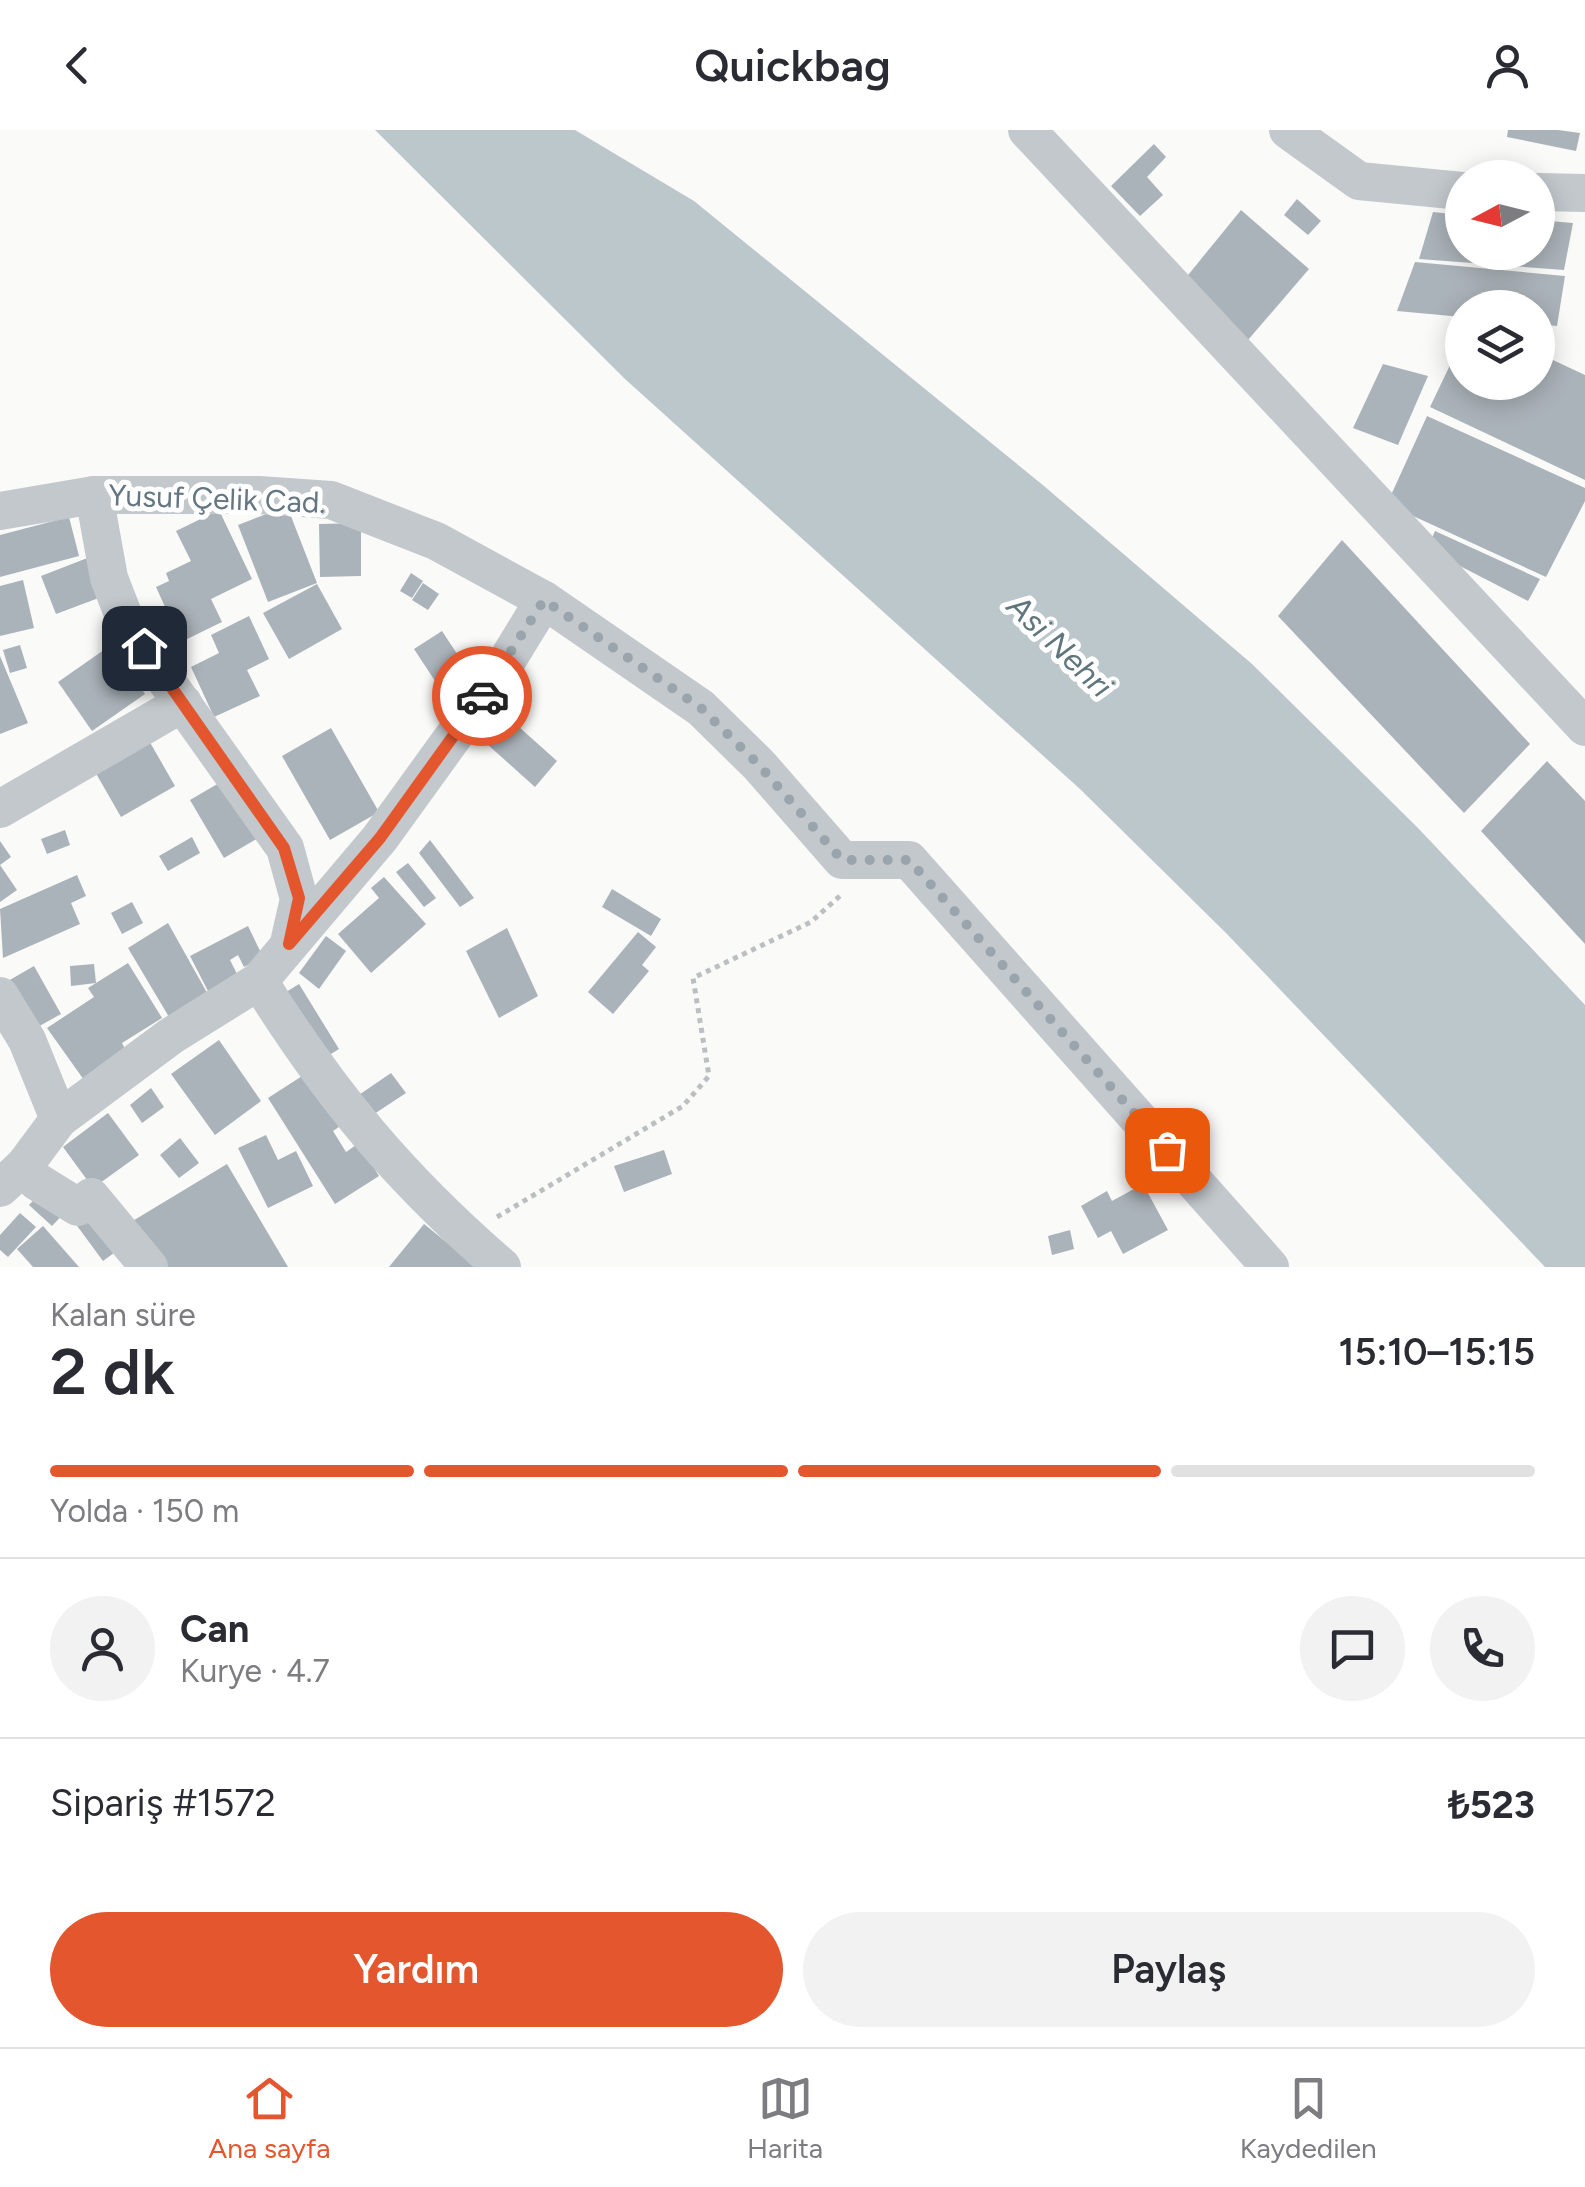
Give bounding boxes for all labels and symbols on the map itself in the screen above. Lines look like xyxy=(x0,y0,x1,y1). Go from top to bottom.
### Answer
north arrow xyxy=(1445,160,1555,270)
street label: Yusuf Çelik Cad. xyxy=(108,476,326,521)
water label: Asi Nehri xyxy=(998,586,1121,705)
pin xyxy=(102,606,187,691)
courier xyxy=(432,646,532,746)
pin xyxy=(1125,1108,1210,1193)

